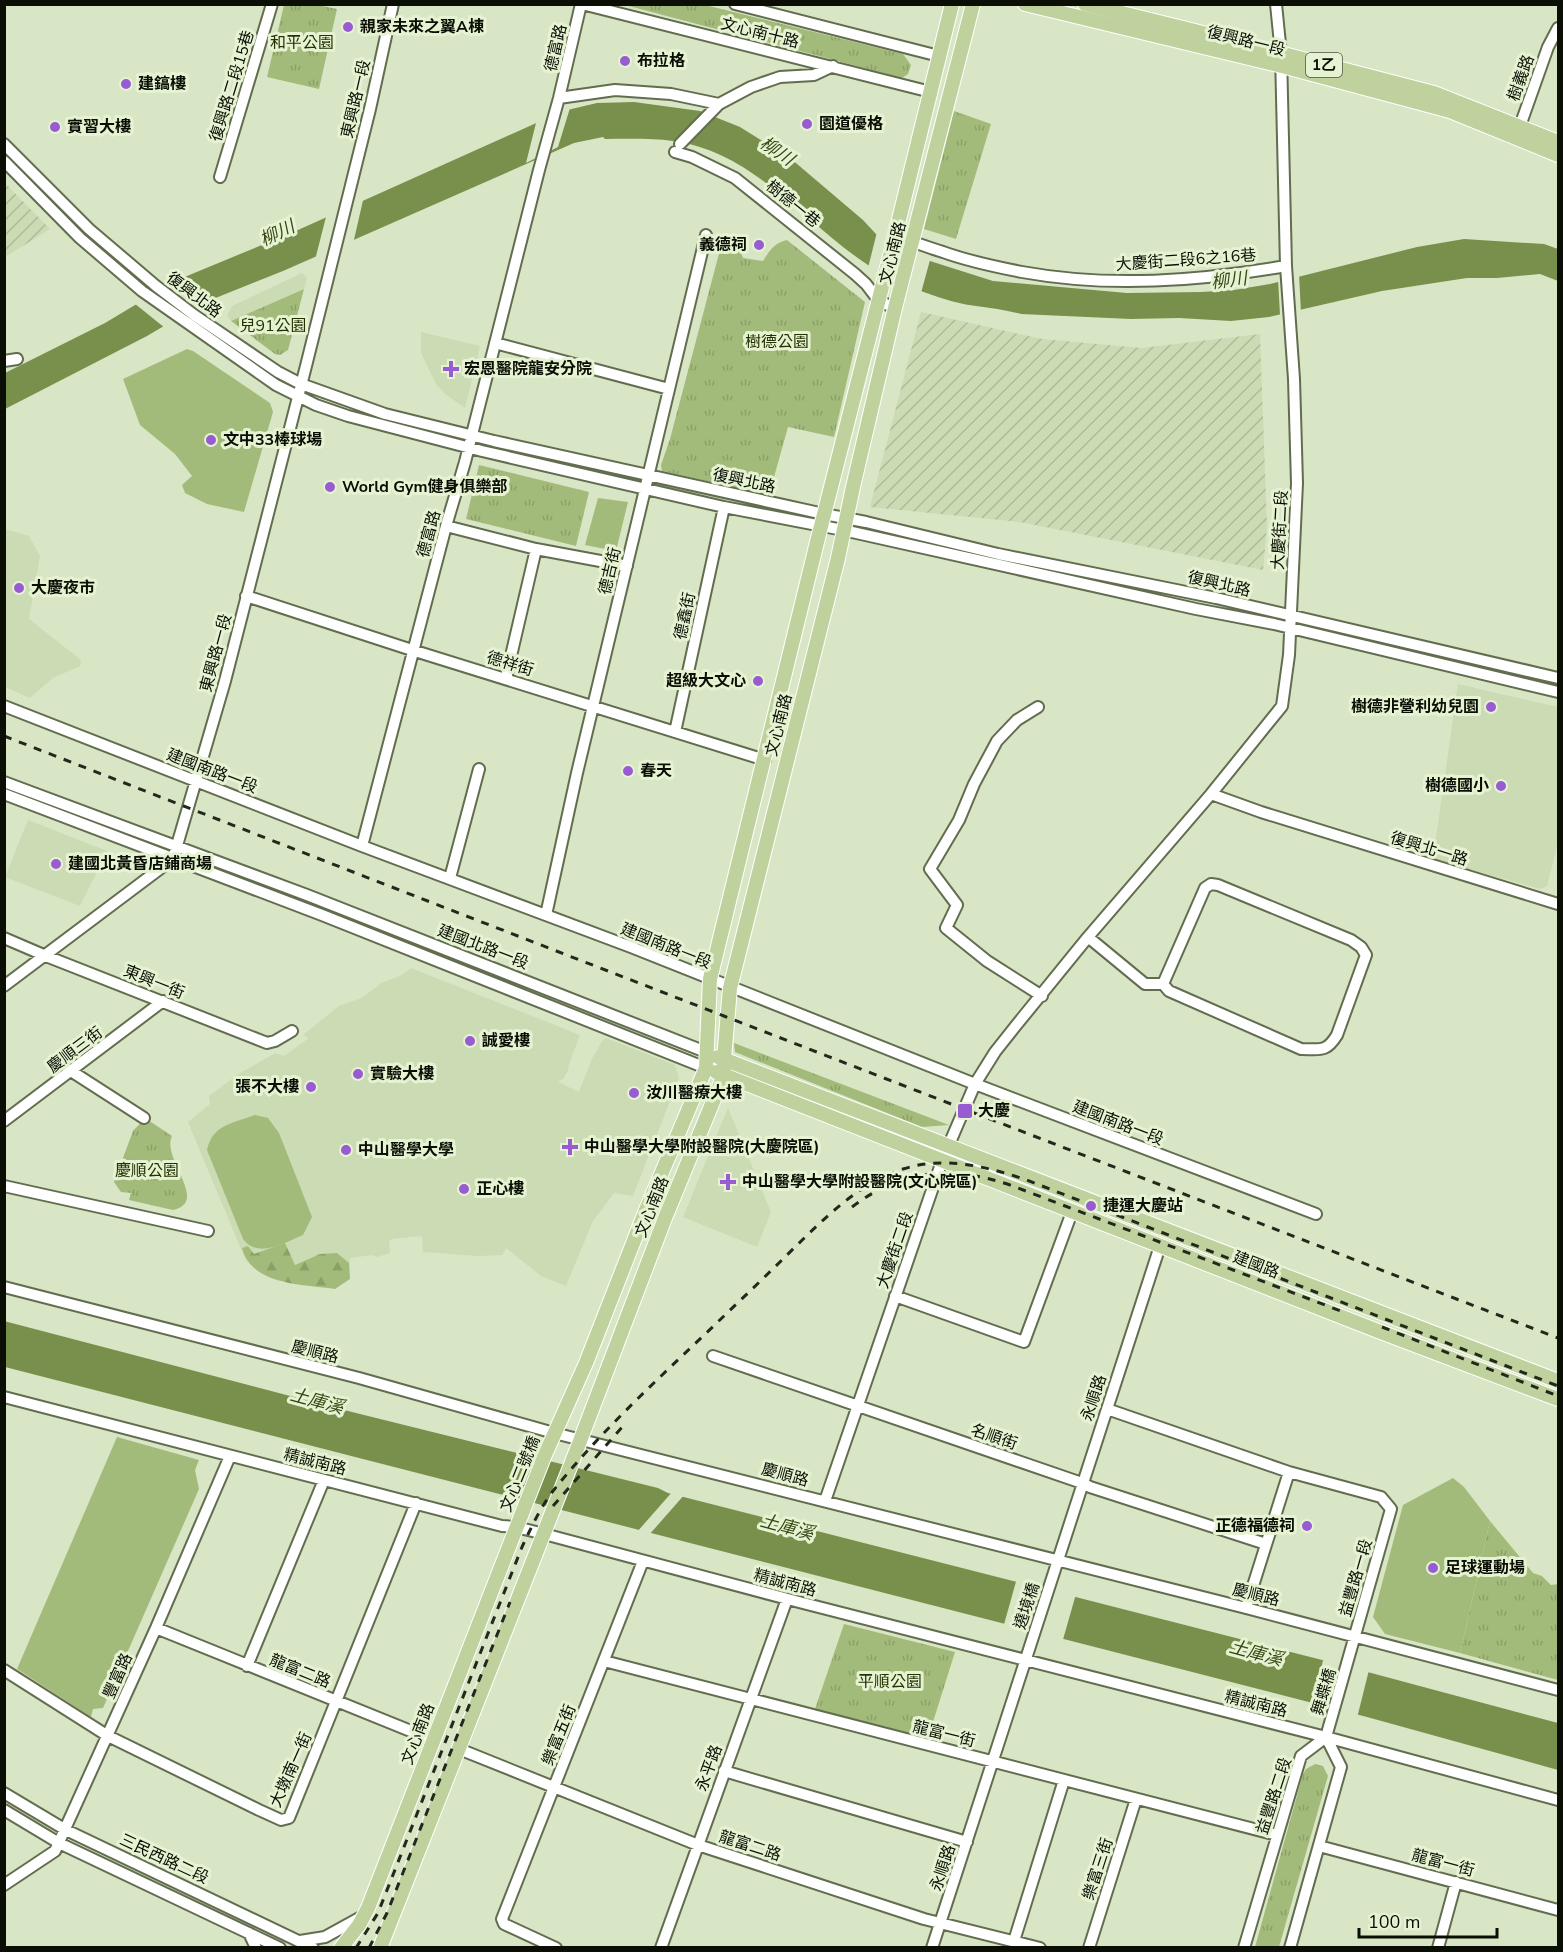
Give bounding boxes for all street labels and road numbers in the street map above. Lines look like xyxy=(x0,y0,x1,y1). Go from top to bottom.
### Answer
street label: 文心南十路 xyxy=(719,13,801,53)
street label: 復興路一段 xyxy=(1205,21,1287,61)
street label: 德富路 xyxy=(540,22,572,74)
street label: 復興路二段15巷 xyxy=(205,28,259,144)
street label: 樹義路 xyxy=(1502,52,1540,104)
road number: 1乙 xyxy=(1306,53,1342,77)
street label: 東興路一段 xyxy=(336,58,376,140)
street label: 樹德一巷 xyxy=(761,175,825,233)
street label: 文心南路 xyxy=(875,219,911,287)
street label: 大慶街二段6之16巷 xyxy=(1115,244,1257,276)
street label: 復興北路 xyxy=(162,267,226,323)
street label: 復興北路 xyxy=(710,464,778,498)
street label: 大慶街二段 xyxy=(1267,489,1293,571)
street label: 德富路 xyxy=(412,508,446,560)
street label: 德吉街 xyxy=(594,545,626,597)
street label: 復興北路 xyxy=(1185,566,1253,602)
street label: 德鑫街 xyxy=(669,590,701,642)
street label: 東興路一段 xyxy=(195,612,237,694)
street label: 德祥街 xyxy=(484,646,536,682)
street label: 文心南路 xyxy=(761,691,797,759)
street label: 建國南路一段 xyxy=(163,744,261,798)
street label: 復興北一路 xyxy=(1388,827,1470,871)
street label: 建國南路一段 xyxy=(617,918,715,974)
street label: 建國北路一段 xyxy=(434,920,532,974)
street label: 東興一街 xyxy=(120,960,188,1004)
street label: 慶順三街 xyxy=(43,1022,107,1078)
street label: 建國南路一段 xyxy=(1069,1096,1167,1150)
street label: 文心南路 xyxy=(630,1173,674,1241)
street label: 大慶街二段 xyxy=(872,1209,918,1291)
street label: 建國路 xyxy=(1230,1246,1282,1284)
street label: 慶順路 xyxy=(289,1336,341,1368)
street label: 永順路 xyxy=(1076,1372,1112,1424)
street label: 名順街 xyxy=(968,1419,1020,1455)
street label: 文心二號橋 xyxy=(495,1433,545,1515)
street label: 精誠南路 xyxy=(281,1444,349,1480)
street label: 慶順路 xyxy=(759,1458,811,1492)
street label: 益豐路一段 xyxy=(1334,1537,1378,1619)
street label: 精誠南路 xyxy=(751,1564,819,1602)
street label: 慶順路 xyxy=(1230,1579,1282,1611)
street label: 遶境橋 xyxy=(1009,1580,1045,1632)
street label: 龍富二路 xyxy=(266,1649,334,1693)
street label: 豐富路 xyxy=(98,1650,138,1702)
street label: 舞蝶橋 xyxy=(1306,1666,1342,1718)
street label: 精誠南路 xyxy=(1222,1686,1290,1722)
street label: 文心南路 xyxy=(396,1700,440,1768)
street label: 樂富五街 xyxy=(537,1701,581,1769)
street label: 龍富一街 xyxy=(910,1716,978,1752)
street label: 大墩南一街 xyxy=(265,1729,317,1811)
street label: 永平路 xyxy=(690,1742,728,1794)
street label: 益豐路二段 xyxy=(1251,1755,1297,1837)
street label: 龍富二路 xyxy=(716,1826,784,1866)
street label: 三民西路二段 xyxy=(116,1829,212,1889)
street label: 樂富三街 xyxy=(1078,1835,1118,1903)
street label: 永順路 xyxy=(925,1842,961,1894)
street label: 龍富一街 xyxy=(1409,1844,1477,1882)

